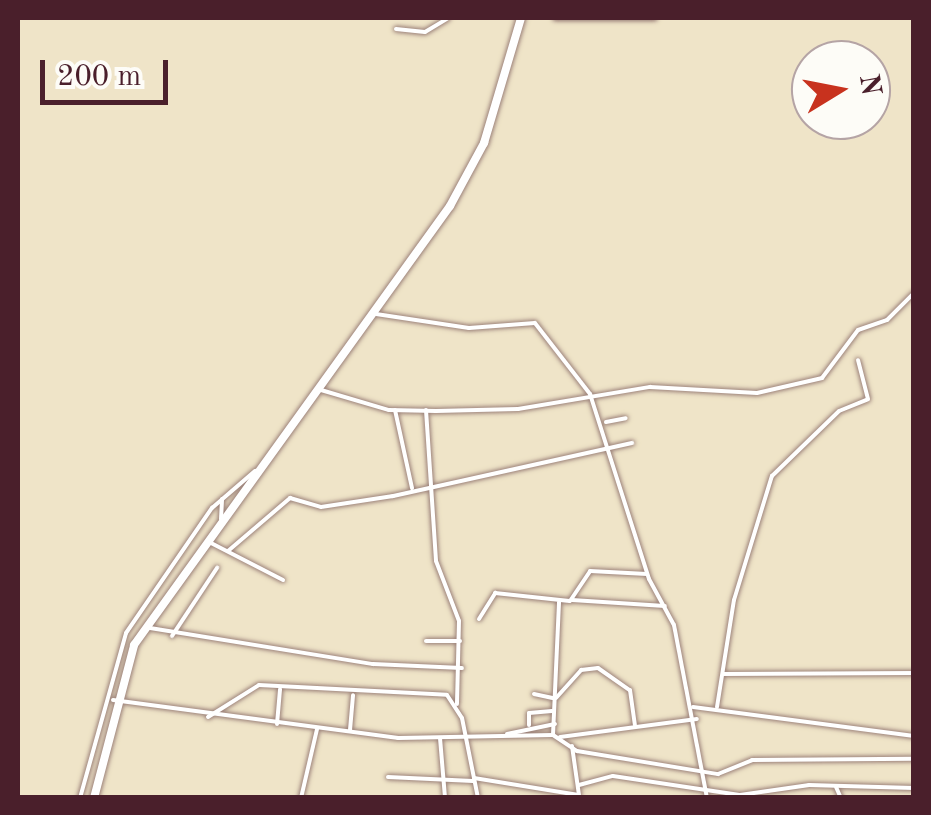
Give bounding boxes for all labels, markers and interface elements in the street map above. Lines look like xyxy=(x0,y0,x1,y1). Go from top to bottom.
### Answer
scale bar xyxy=(45,40,172,102)
north arrow xyxy=(791,40,891,140)
text: 200 m xyxy=(57,62,141,92)
text: N xyxy=(853,72,884,98)

